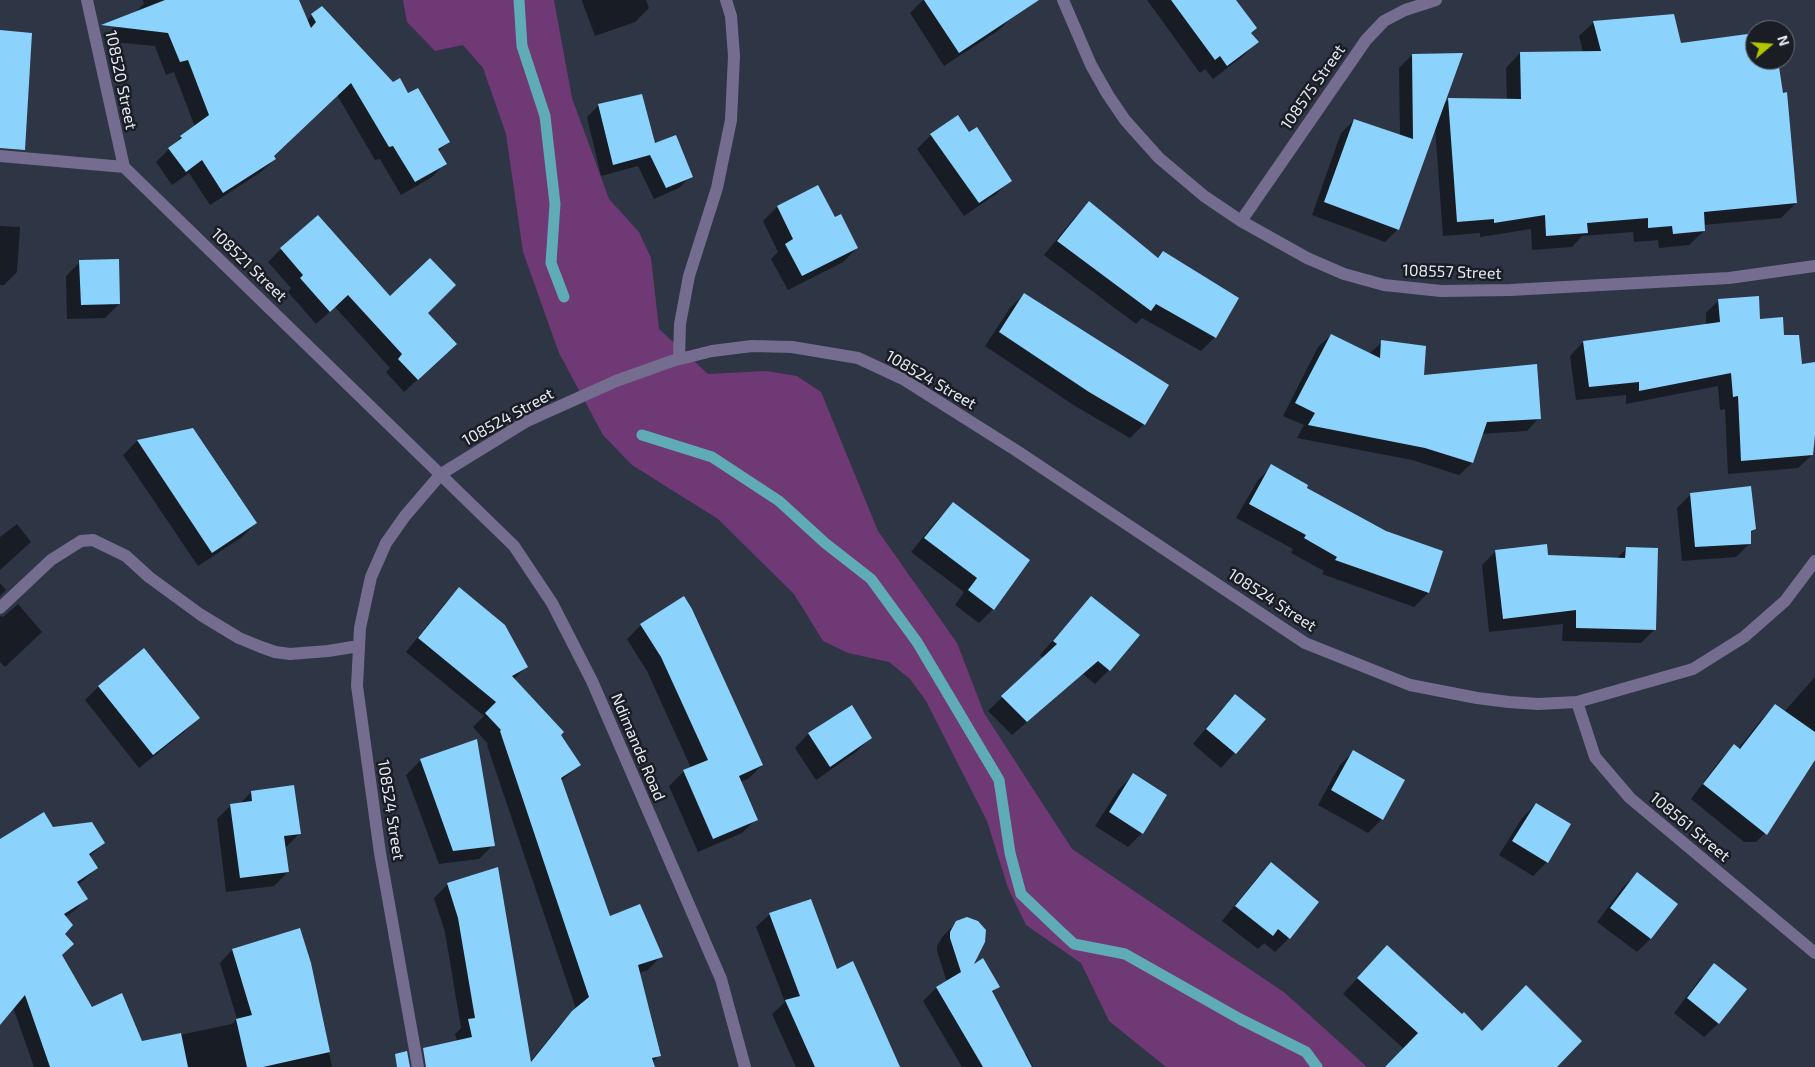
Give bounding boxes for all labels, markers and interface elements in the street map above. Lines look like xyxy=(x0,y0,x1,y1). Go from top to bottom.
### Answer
north arrow xyxy=(1745,20,1795,70)
street label: 108520 Street xyxy=(101,29,141,131)
text: N xyxy=(1774,33,1793,48)
street label: 108575 Street xyxy=(1277,41,1349,133)
street label: 108521 Street xyxy=(207,224,291,306)
street label: 108557 Street xyxy=(1402,261,1502,283)
street label: 108524 Street xyxy=(882,346,980,414)
street label: 108524 Street xyxy=(459,384,557,450)
street label: 108524 Street xyxy=(1224,564,1320,636)
street label: Ndimande Road xyxy=(607,690,669,804)
street label: 108524 Street xyxy=(374,759,408,861)
street label: 108561 Street xyxy=(1646,788,1734,866)

